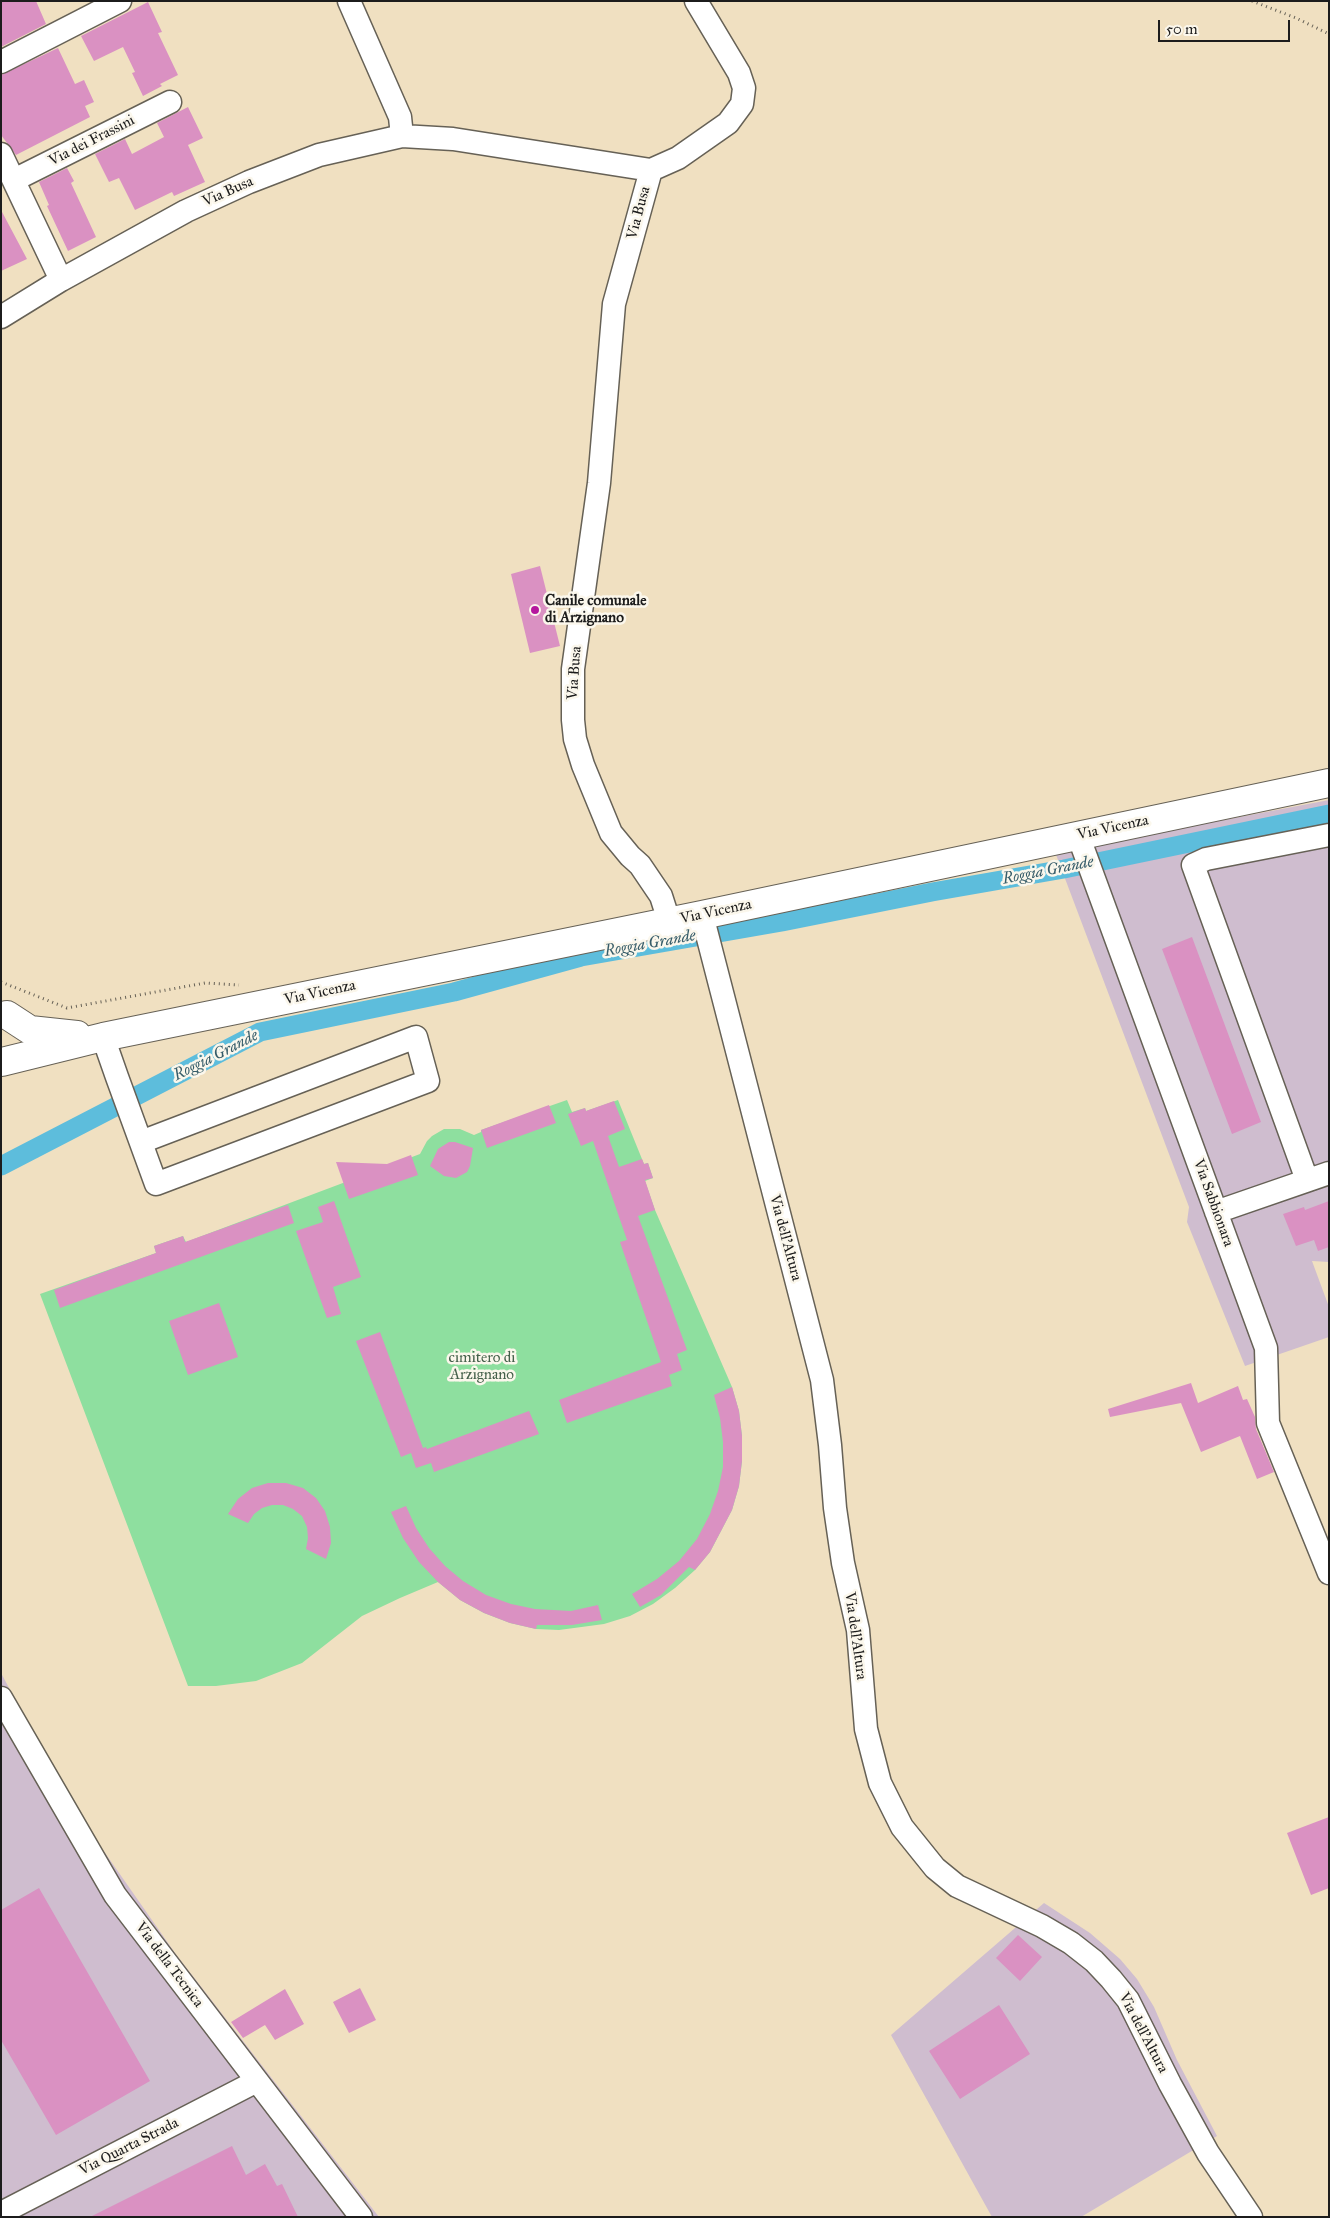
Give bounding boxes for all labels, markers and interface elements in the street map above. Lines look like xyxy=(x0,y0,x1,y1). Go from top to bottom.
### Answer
scale bar xyxy=(1160,10,1292,42)
text: 50 m xyxy=(1166,20,1198,38)
street label: Via dei Frassini xyxy=(46,112,138,170)
street label: Via Busa xyxy=(200,173,256,211)
street label: Via Busa xyxy=(623,185,655,241)
place label: Canile comunale di Arzignano xyxy=(545,592,646,627)
marker: Canile comunale di Arzignano xyxy=(529,604,541,616)
street label: Via Busa xyxy=(564,646,586,700)
street label: Via Vicenza xyxy=(1076,812,1150,844)
water label: Roggia Grande xyxy=(1001,853,1095,889)
street label: Via Vicenza xyxy=(679,896,753,928)
water label: Roggia Grande xyxy=(603,927,697,961)
street label: Via Vicenza xyxy=(283,977,357,1009)
water label: Roggia Grande xyxy=(170,1026,262,1086)
street label: Via Sabbionara xyxy=(1189,1157,1237,1249)
street label: Via dell'Altura xyxy=(765,1193,805,1283)
park label: cimitero di Arzignano xyxy=(449,1349,515,1384)
street label: Via dell'Altura xyxy=(840,1591,870,1681)
street label: Via della Tecnica xyxy=(131,1919,207,2011)
street label: Via dell'Altura xyxy=(1114,1990,1172,2076)
street label: Via Quarta Strada xyxy=(76,2114,182,2180)

